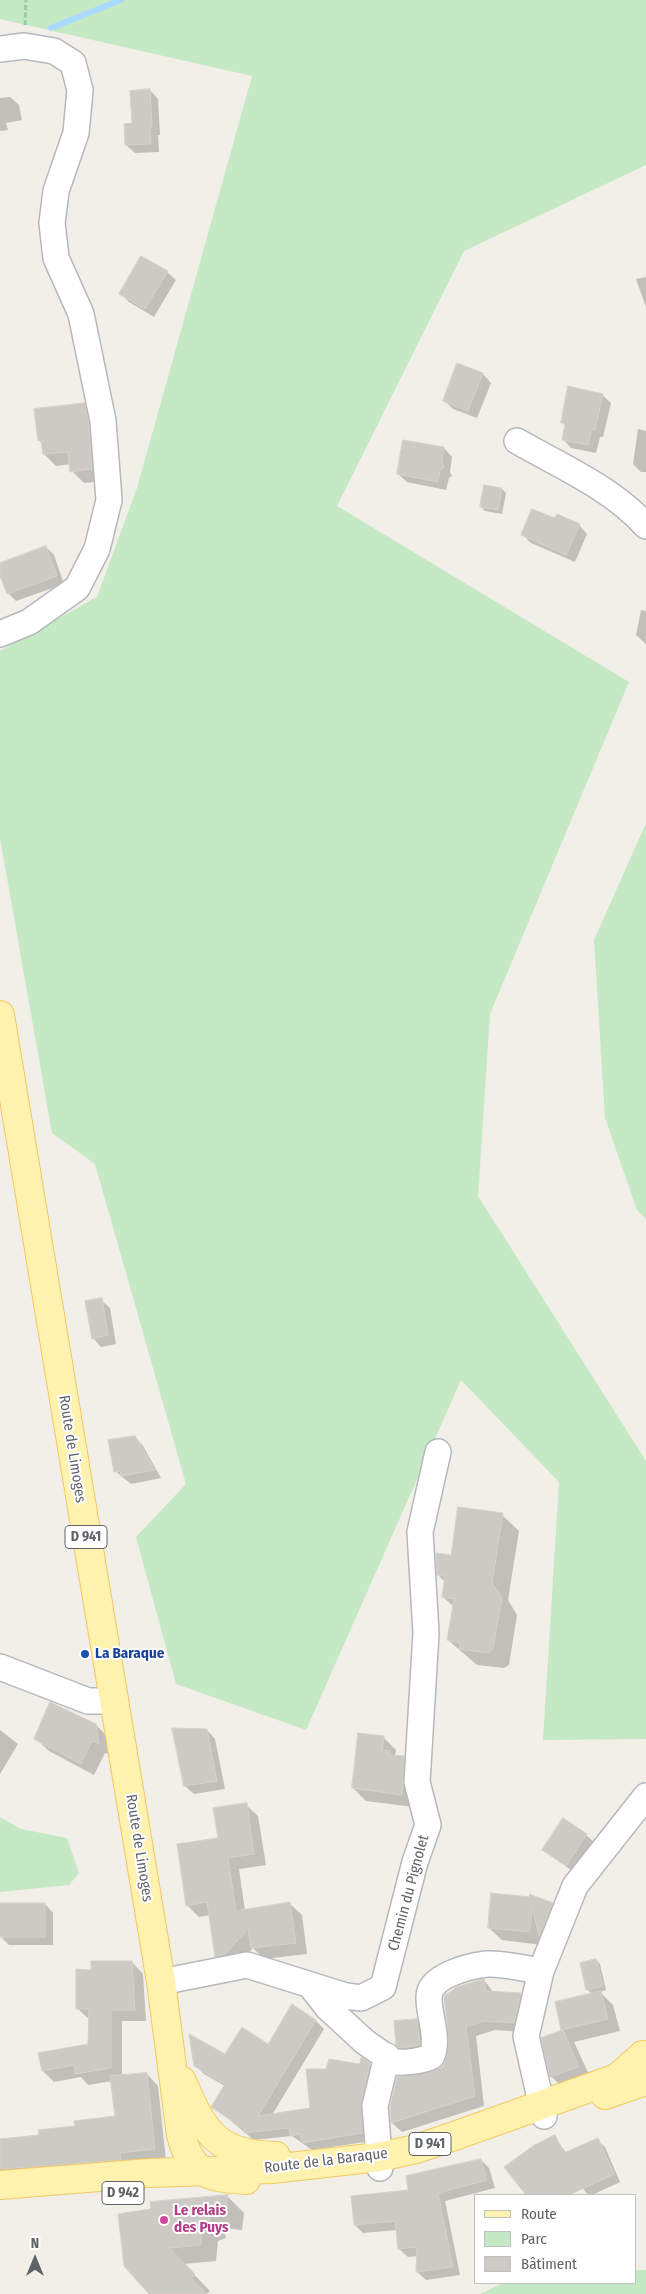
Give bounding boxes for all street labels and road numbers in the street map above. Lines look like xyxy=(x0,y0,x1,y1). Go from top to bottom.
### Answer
street label: Route de Limoges xyxy=(55,1394,89,1504)
road number: D 941 xyxy=(65,1525,107,1548)
street label: Route de Limoges xyxy=(122,1793,156,1903)
street label: Chemin du Pignolet xyxy=(385,1833,433,1953)
road number: D 941 xyxy=(409,2132,451,2156)
street label: Route de la Baraque xyxy=(263,2145,389,2177)
road number: D 942 xyxy=(102,2182,144,2204)

